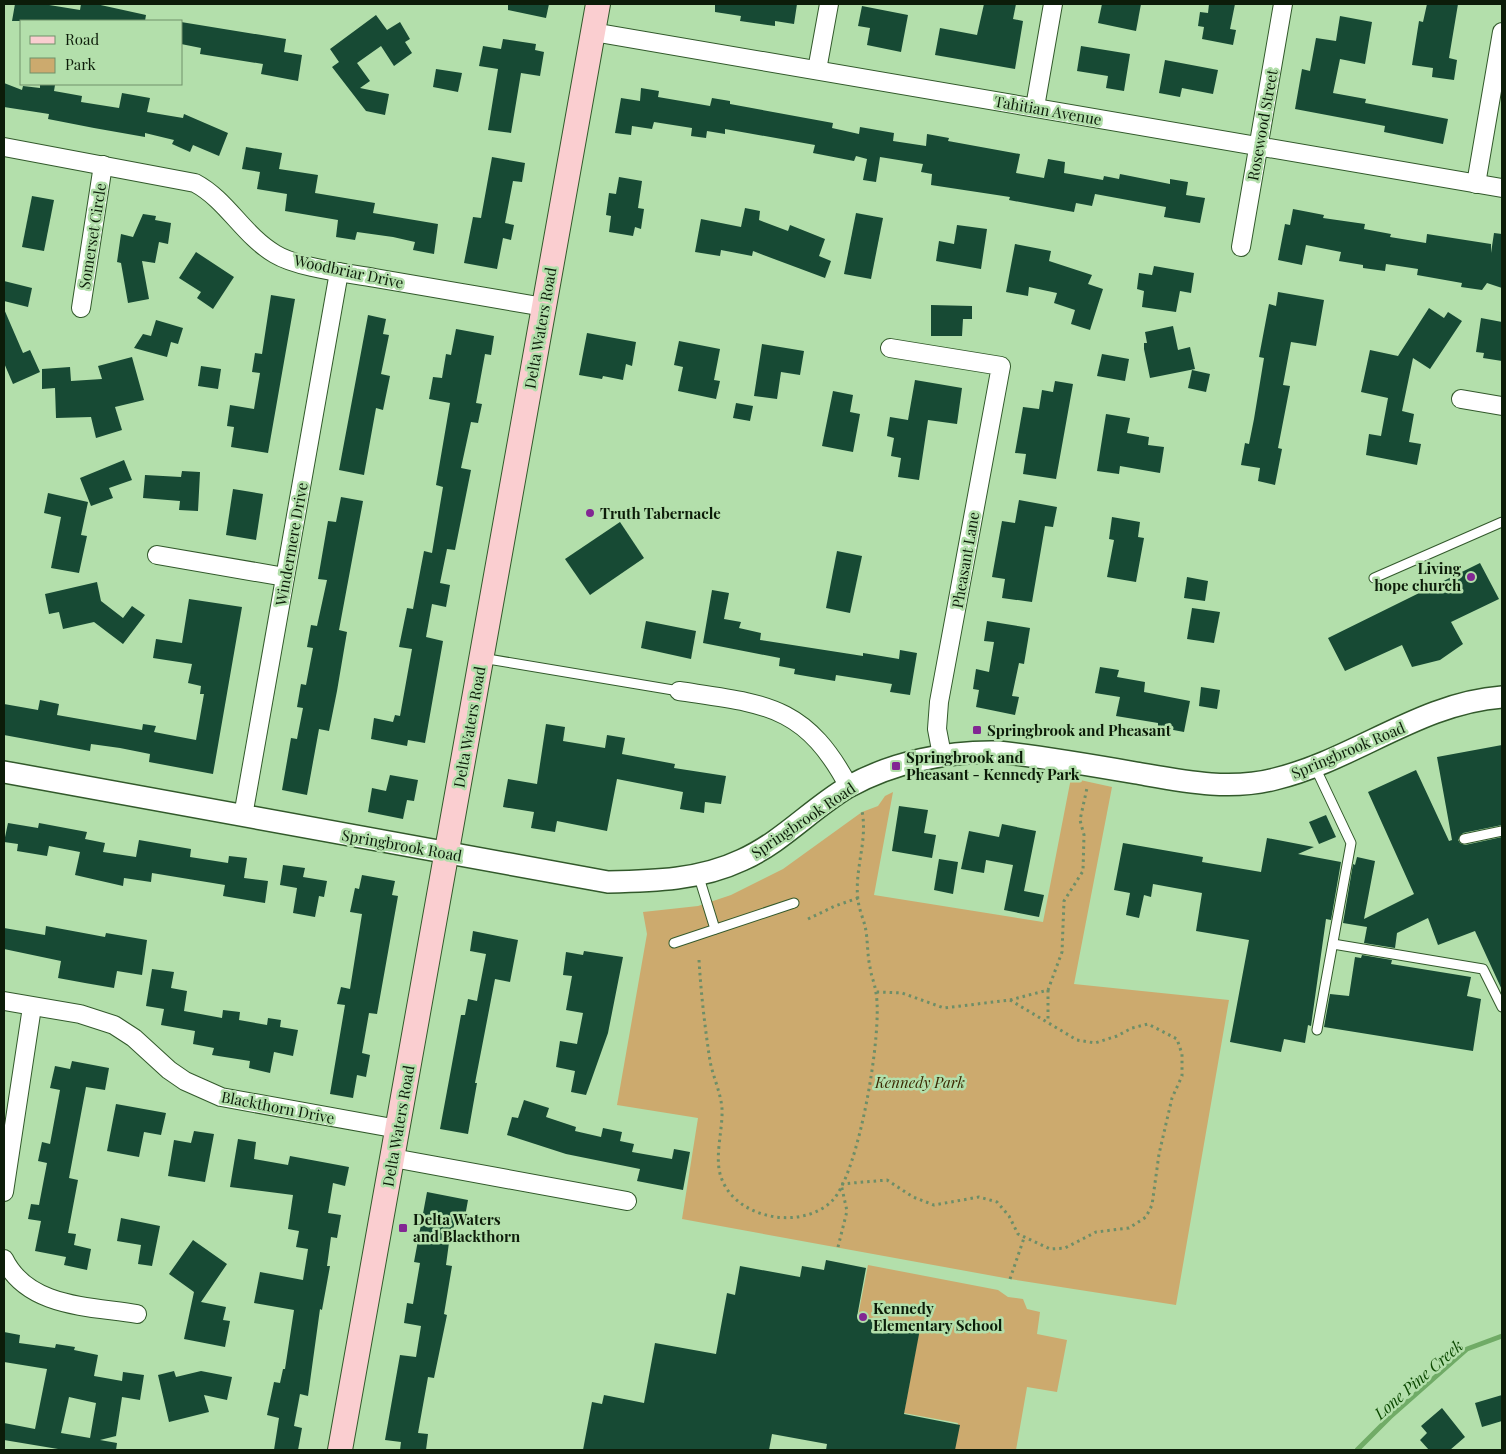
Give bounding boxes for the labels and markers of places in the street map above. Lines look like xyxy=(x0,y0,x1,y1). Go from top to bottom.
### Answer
place label: Truth Tabernacle xyxy=(600,503,721,523)
marker: Truth Tabernacle xyxy=(584,507,596,519)
place label: Living hope church xyxy=(1374,558,1462,595)
marker: Living hope church xyxy=(1465,571,1477,583)
place label: Springbrook and Pheasant xyxy=(987,720,1172,740)
marker: Springbrook and Pheasant xyxy=(971,724,983,736)
place label: Springbrook and Pheasant - Kennedy Park xyxy=(906,747,1080,784)
marker: Springbrook and Pheasant - Kennedy Park xyxy=(890,760,902,772)
place label: Delta Waters and Blackthorn xyxy=(413,1209,521,1246)
marker: Delta Waters and Blackthorn xyxy=(397,1222,409,1234)
place label: Kennedy Elementary School xyxy=(873,1298,1003,1335)
marker: Kennedy Elementary School xyxy=(857,1311,869,1323)

